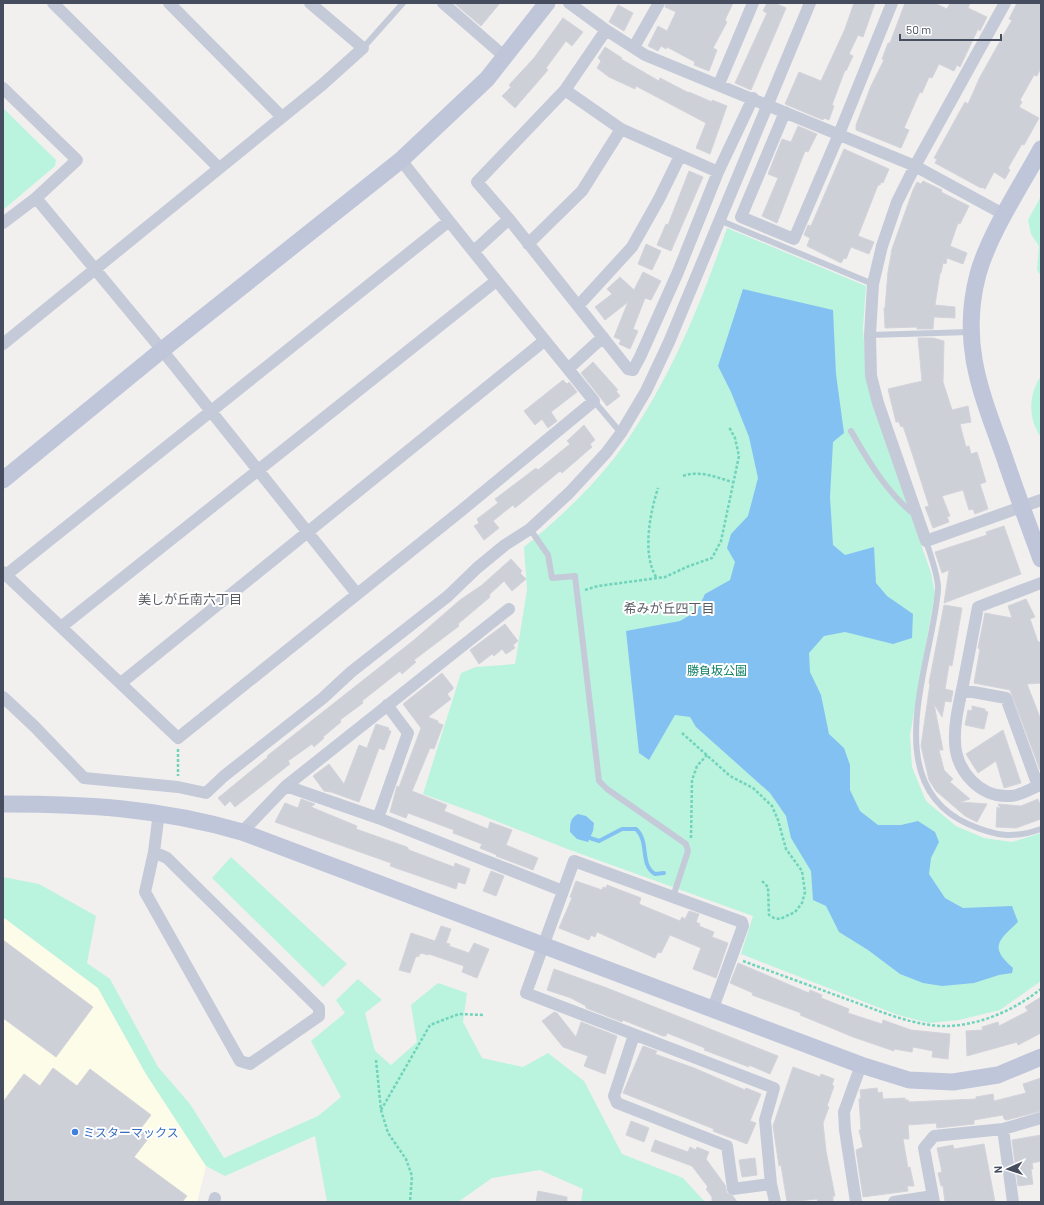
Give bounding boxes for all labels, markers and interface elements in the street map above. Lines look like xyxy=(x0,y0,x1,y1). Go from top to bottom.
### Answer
scale bar xyxy=(900,16,1001,42)
text: 50 m xyxy=(906,22,931,36)
district label: 美しが丘南六丁目 xyxy=(138,591,242,607)
district label: 希みが丘四丁目 xyxy=(623,600,715,616)
park label: 勝負坂公園 xyxy=(687,663,747,677)
place label: ミスターマックス xyxy=(83,1125,179,1139)
marker: ミスターマックス xyxy=(70,1127,80,1137)
north arrow xyxy=(988,1149,1028,1189)
text: N xyxy=(991,1166,1004,1174)

